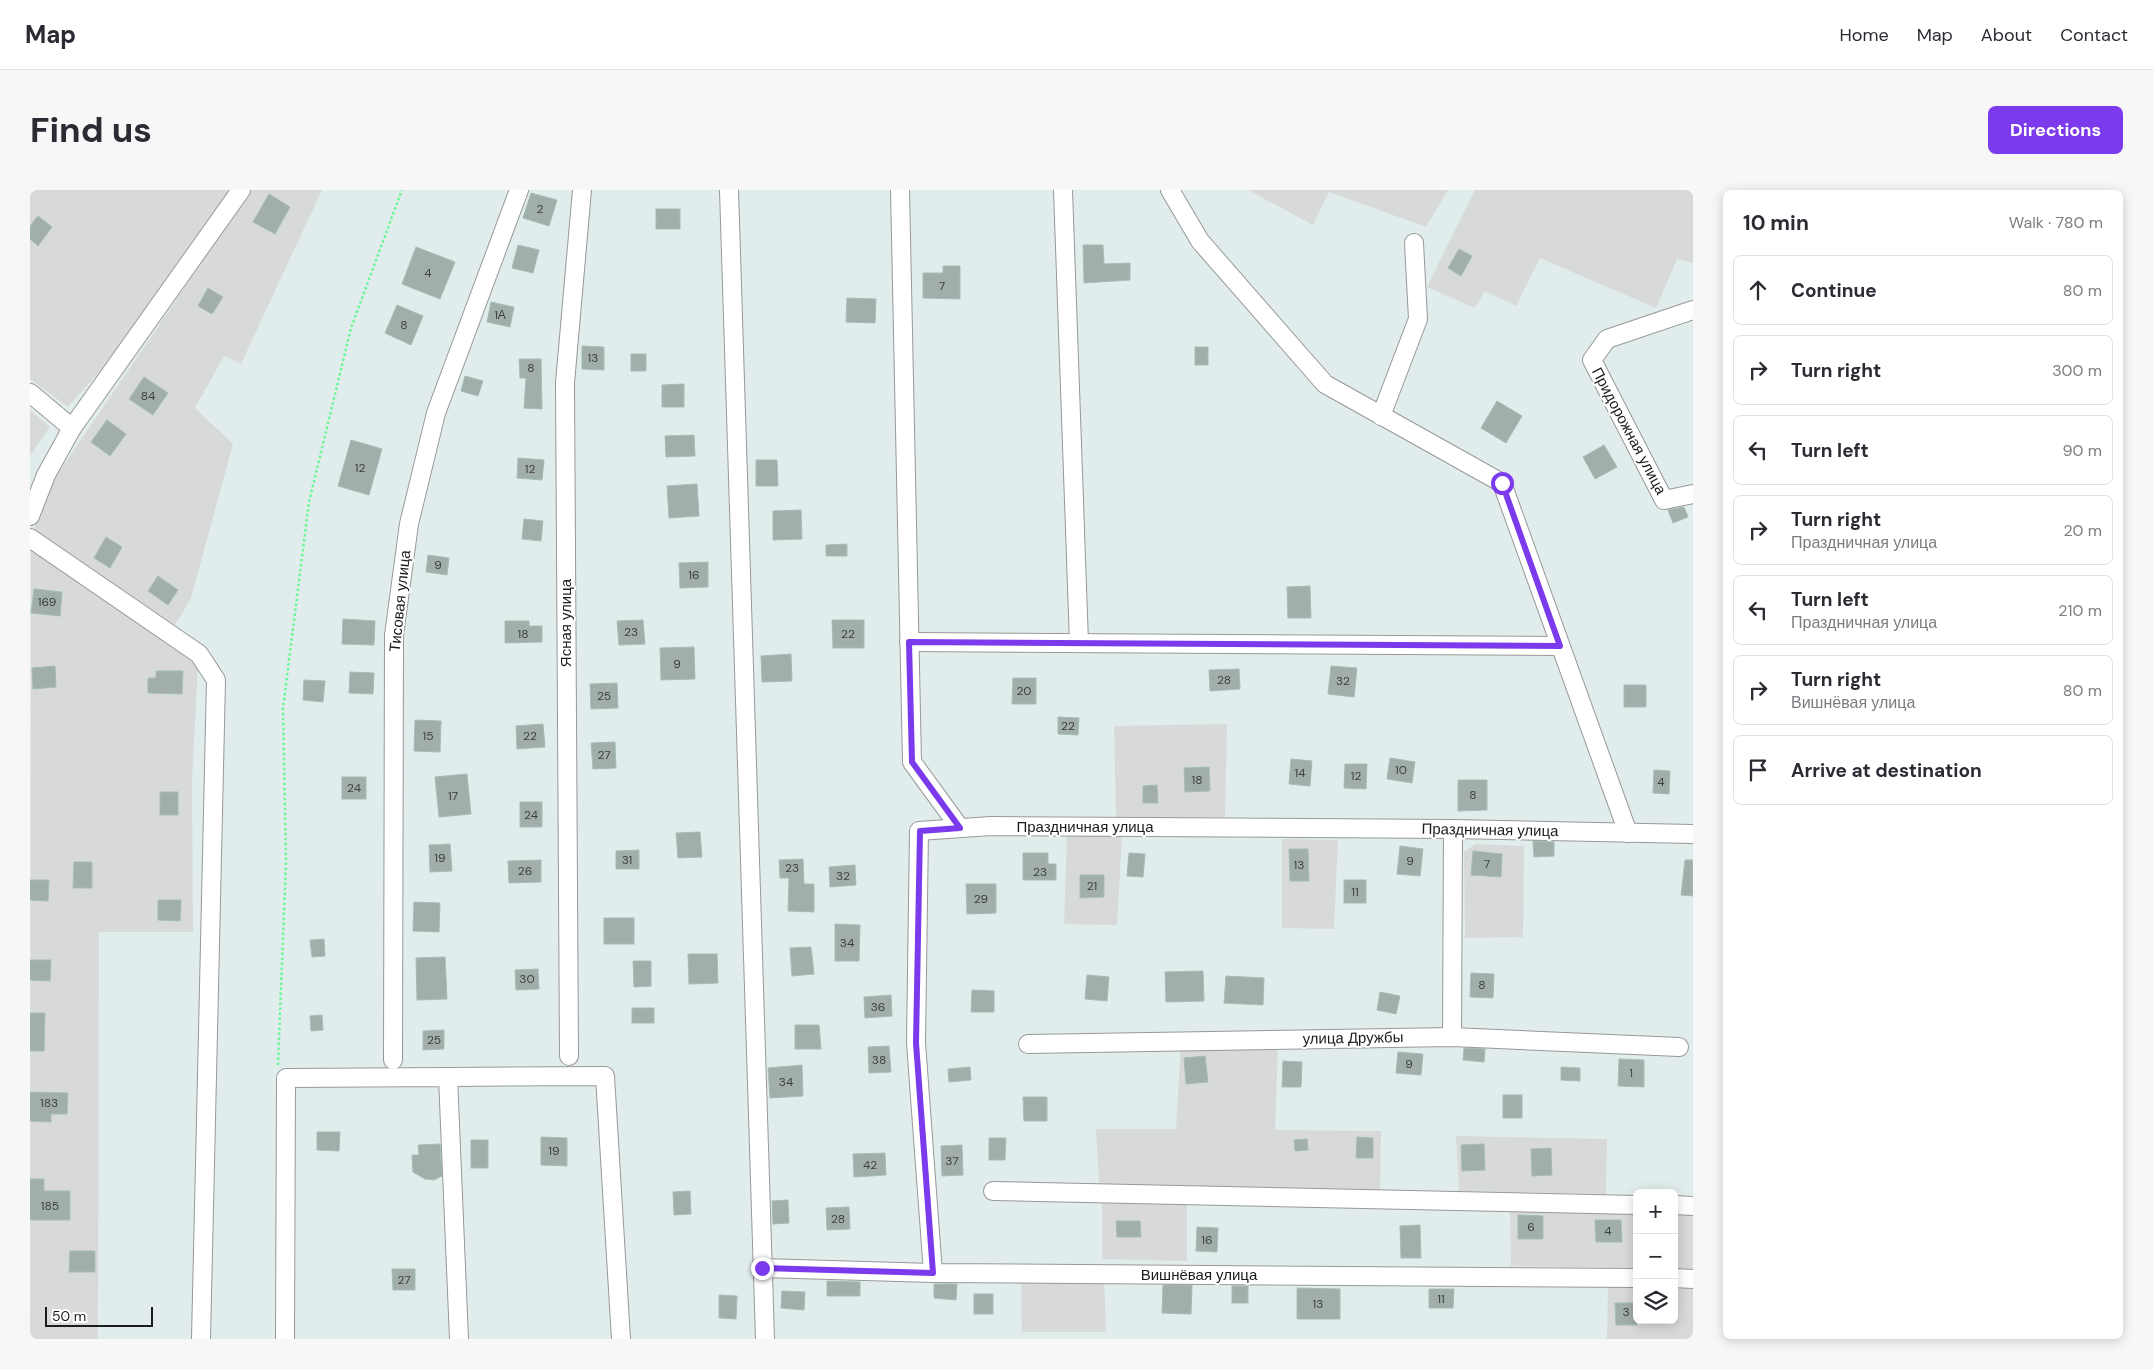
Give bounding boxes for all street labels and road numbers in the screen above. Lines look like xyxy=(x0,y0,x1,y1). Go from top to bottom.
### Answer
street label: Придорожная улица xyxy=(1587,364,1671,499)
street label: Тисовая улица xyxy=(385,548,415,653)
street label: Ясная улица xyxy=(556,578,576,667)
street label: Праздничная улица xyxy=(1016,817,1154,837)
street label: Праздничная улица xyxy=(1421,819,1559,841)
street label: улица Дружбы xyxy=(1302,1027,1404,1049)
street label: Вишнёвая улица xyxy=(1141,1265,1258,1285)

